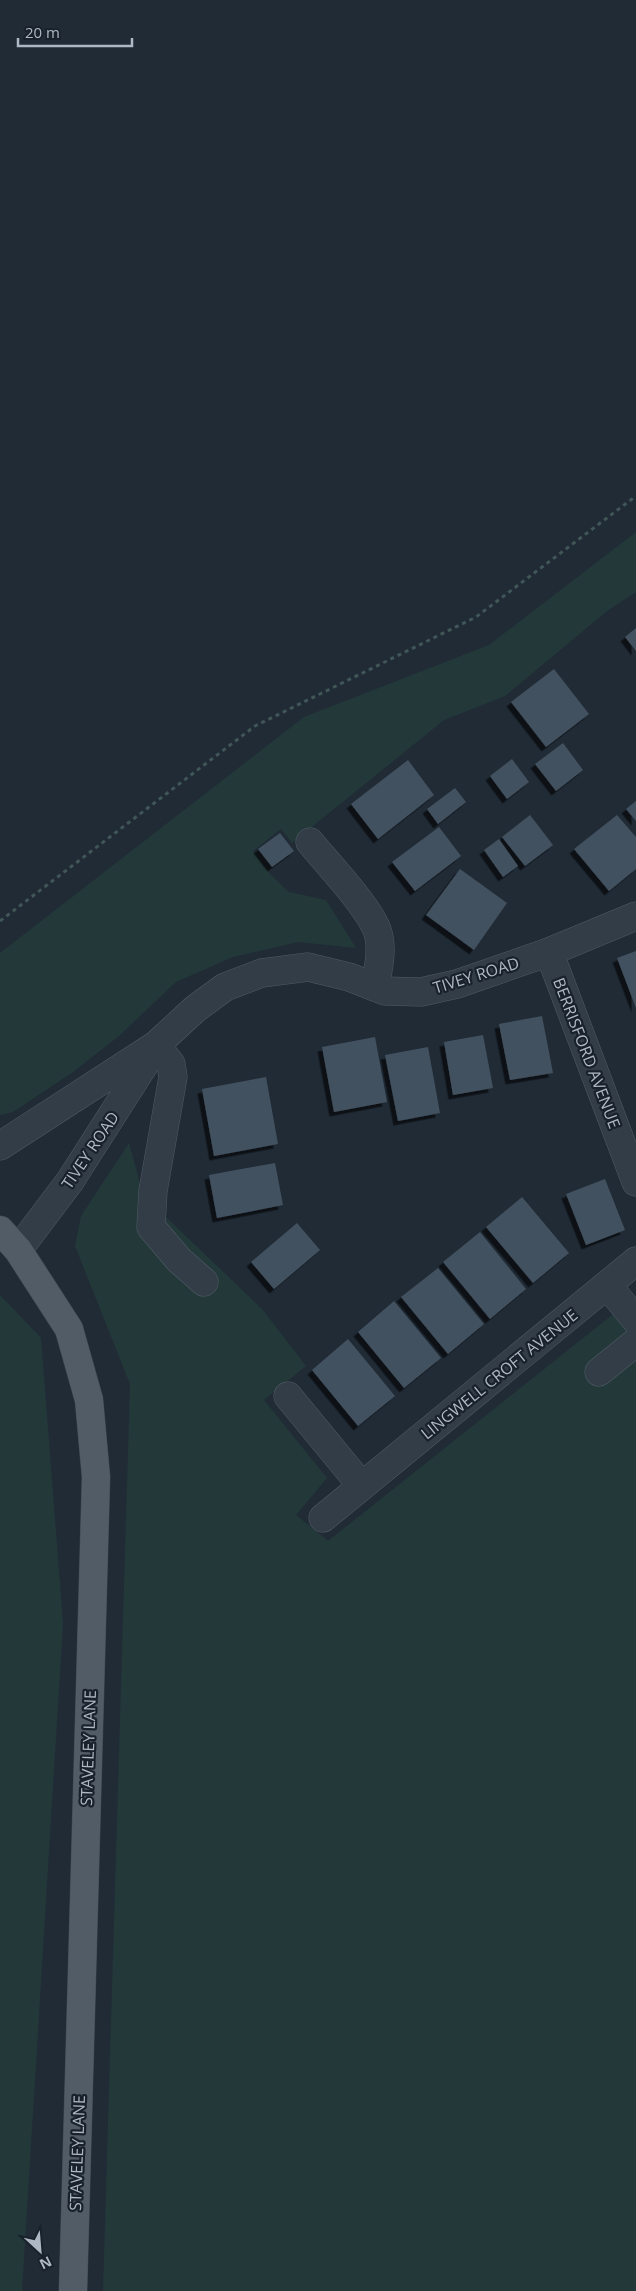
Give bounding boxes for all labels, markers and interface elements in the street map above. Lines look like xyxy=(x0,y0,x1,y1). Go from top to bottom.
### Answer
scale bar xyxy=(18,15,131,47)
text: 20 m xyxy=(25,22,60,42)
street label: TIVEY ROAD xyxy=(430,951,522,999)
street label: BERRISFORD AVENUE xyxy=(548,975,626,1131)
street label: TIVEY ROAD xyxy=(56,1107,124,1193)
street label: LINGWELL CROFT AVENUE xyxy=(416,1304,582,1444)
street label: STAVELEY LANE xyxy=(75,1690,101,1806)
street label: STAVELEY LANE xyxy=(64,2095,90,2211)
north arrow xyxy=(15,2226,65,2276)
text: N xyxy=(37,2252,55,2274)

